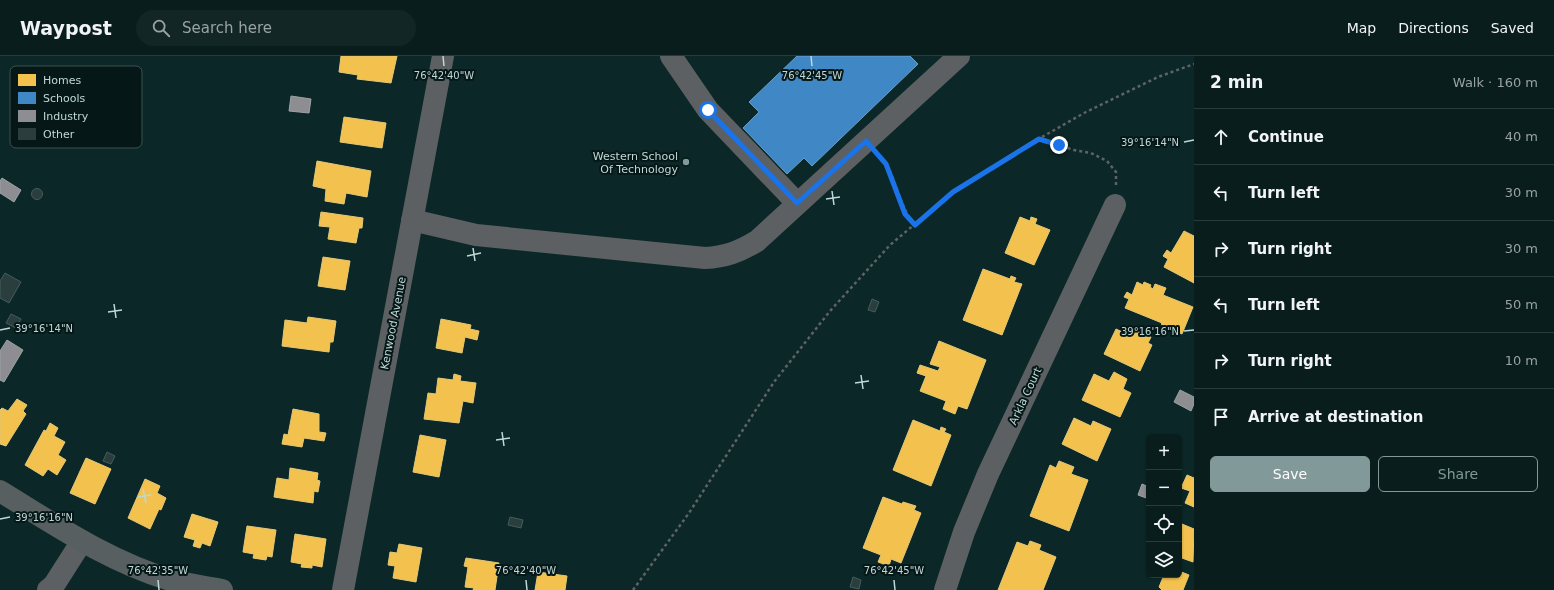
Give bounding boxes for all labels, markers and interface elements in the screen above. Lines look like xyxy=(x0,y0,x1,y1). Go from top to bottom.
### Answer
search box xyxy=(136,10,416,46)
text: Waypost xyxy=(20,17,112,39)
icon: search xyxy=(150,17,172,39)
text: Search here xyxy=(182,19,272,37)
text: Map xyxy=(1347,20,1376,36)
text: Directions xyxy=(1398,20,1469,36)
text: Saved xyxy=(1491,20,1534,36)
legend xyxy=(10,66,142,148)
text: 76°42'40"W xyxy=(414,70,474,81)
text: 76°42'45"W xyxy=(782,70,842,81)
text: 2 min xyxy=(1210,72,1263,92)
text: Homes xyxy=(43,74,81,87)
text: Walk · 160 m xyxy=(1453,75,1538,90)
text: Schools xyxy=(43,92,86,105)
route start xyxy=(699,101,717,119)
text: Industry xyxy=(43,110,89,123)
icon: ahead xyxy=(1210,126,1232,148)
text: Other xyxy=(43,128,75,141)
text: Continue xyxy=(1248,128,1324,146)
text: 40 m xyxy=(1505,129,1538,144)
route end xyxy=(1050,136,1068,154)
text: 39°16'14"N xyxy=(1121,137,1179,148)
place label: Western School Of Technology xyxy=(593,150,678,176)
marker: Western School Of Technology xyxy=(681,157,691,167)
icon: left xyxy=(1210,182,1232,204)
text: Turn left xyxy=(1248,184,1320,202)
text: 30 m xyxy=(1505,185,1538,200)
icon: right xyxy=(1210,238,1232,260)
text: Turn right xyxy=(1248,240,1332,258)
text: 30 m xyxy=(1505,241,1538,256)
street label: Kenwood Avenue xyxy=(378,275,409,371)
icon: left xyxy=(1210,294,1232,316)
text: Turn left xyxy=(1248,296,1320,314)
text: 50 m xyxy=(1505,297,1538,312)
text: 39°16'14"N xyxy=(15,323,73,334)
text: 39°16'16"N xyxy=(1121,326,1179,337)
icon: right xyxy=(1210,350,1232,372)
text: Turn right xyxy=(1248,352,1332,370)
text: 10 m xyxy=(1505,353,1538,368)
street label: Arkla Court xyxy=(1006,365,1045,427)
icon: arrive xyxy=(1210,406,1232,428)
text: Arrive at destination xyxy=(1248,408,1423,426)
map controls xyxy=(1146,434,1182,578)
button: + xyxy=(1146,434,1182,470)
button: Save xyxy=(1210,456,1370,492)
button: Share xyxy=(1378,456,1538,492)
button: − xyxy=(1146,470,1182,506)
button: locate xyxy=(1146,506,1182,542)
text: 39°16'16"N xyxy=(15,512,73,523)
button: layers xyxy=(1146,542,1182,578)
text: 76°42'35"W xyxy=(128,565,188,576)
text: 76°42'40"W xyxy=(496,565,556,576)
text: 76°42'45"W xyxy=(864,565,924,576)

